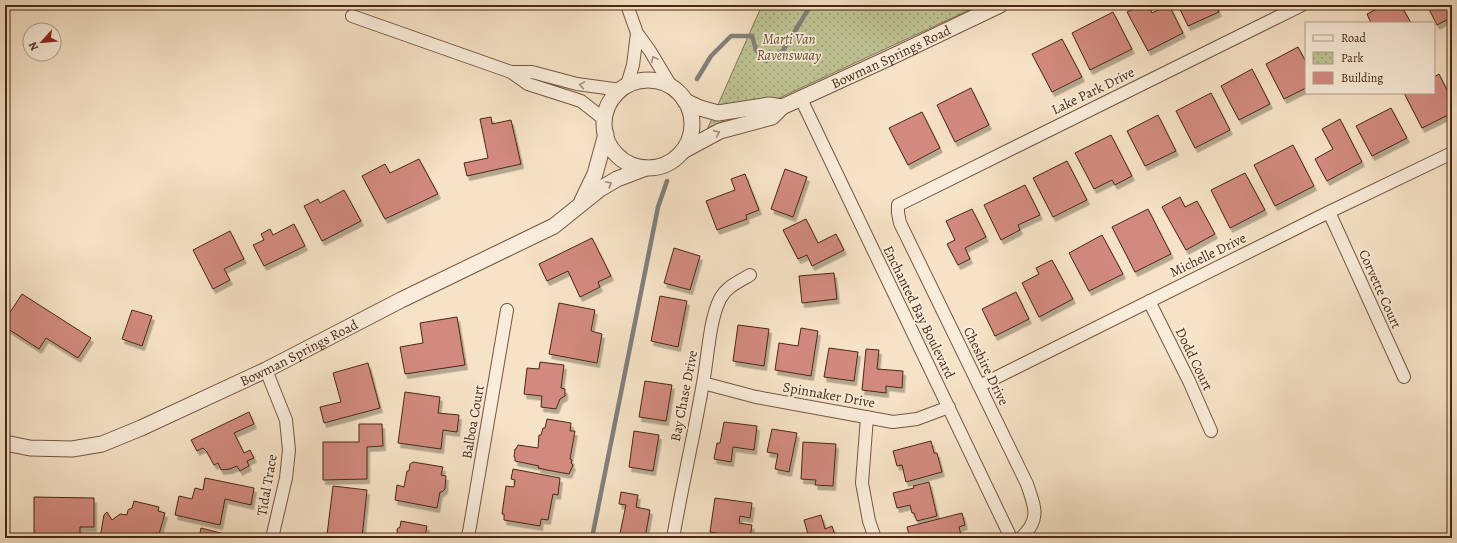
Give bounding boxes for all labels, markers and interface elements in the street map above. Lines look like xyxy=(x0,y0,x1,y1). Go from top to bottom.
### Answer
street label: Bowman Springs Road xyxy=(828,20,954,93)
north arrow xyxy=(22,22,62,62)
legend xyxy=(1305,22,1435,94)
park label: Marti Van Ravenswaay xyxy=(757,30,821,65)
text: Road xyxy=(1341,30,1367,46)
text: N xyxy=(25,39,42,53)
text: Park xyxy=(1341,50,1364,66)
one-way arrow xyxy=(652,56,659,63)
street label: Lake Park Drive xyxy=(1048,63,1138,119)
text: Building xyxy=(1341,70,1383,86)
one-way arrow xyxy=(579,81,585,89)
one-way arrow xyxy=(713,130,721,138)
one-way arrow xyxy=(605,181,612,188)
street label: Michelle Drive xyxy=(1167,228,1249,282)
street label: Enchanted Bay Boulevard xyxy=(879,242,960,382)
street label: Corvette Court xyxy=(1354,246,1406,332)
street label: Bowman Springs Road xyxy=(237,314,361,390)
street label: Cheshire Drive xyxy=(959,324,1013,408)
street label: Dodd Court xyxy=(1171,324,1218,394)
street label: Bay Chase Drive xyxy=(666,349,702,443)
street label: Spinnaker Drive xyxy=(781,378,877,412)
street label: Balboa Court xyxy=(457,383,489,460)
street label: Tidal Trace xyxy=(252,453,282,517)

